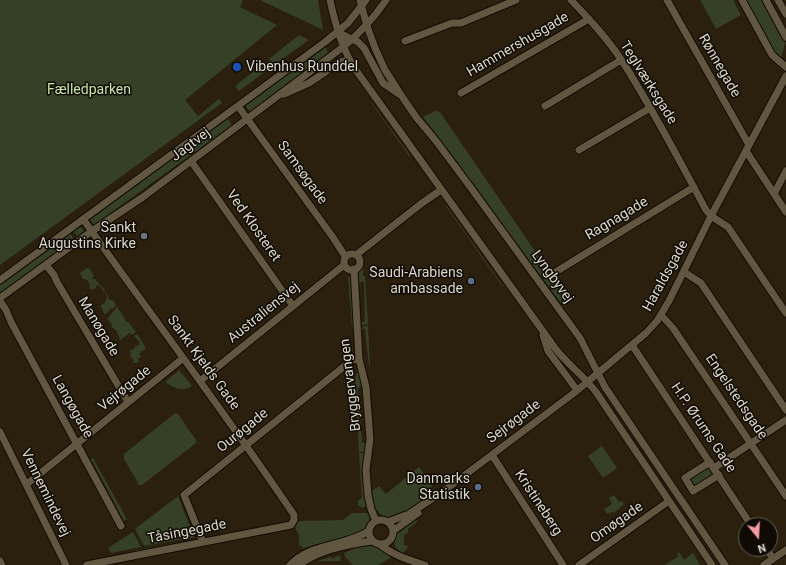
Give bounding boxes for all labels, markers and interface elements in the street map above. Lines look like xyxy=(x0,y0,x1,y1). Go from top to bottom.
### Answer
street label: Hammershusgade xyxy=(464,9,572,81)
street label: Rønnegade xyxy=(694,31,744,101)
street label: Teglværksgade xyxy=(616,38,680,128)
place label: Vibenhus Runddel xyxy=(246,59,358,75)
marker: Vibenhus Runddel xyxy=(231,61,243,73)
park label: Fælledparken xyxy=(47,82,131,98)
street label: Jagtvej xyxy=(168,125,214,165)
street label: Samsøgade xyxy=(273,138,331,208)
street label: Ved Klosteret xyxy=(222,187,284,265)
street label: Ragnagade xyxy=(583,194,651,244)
place label: Sankt Augustins Kirke xyxy=(39,220,136,252)
marker: Sankt Augustins Kirke xyxy=(139,231,149,241)
street label: Haraldsgade xyxy=(640,237,692,315)
street label: Lyngbyvej xyxy=(527,247,577,307)
place label: Saudi-Arabiens ambassade xyxy=(369,265,463,298)
marker: Saudi-Arabiens ambassade xyxy=(466,276,476,286)
street label: Australiensvej xyxy=(225,279,303,347)
street label: Manøgade xyxy=(74,294,122,360)
street label: Sankt Kjelds Gade xyxy=(163,312,243,414)
street label: Bryggervangen xyxy=(337,338,365,432)
street label: Engelstedsgade xyxy=(701,351,771,443)
street label: Vejrøgade xyxy=(95,363,155,415)
street label: Langøgade xyxy=(48,373,96,441)
street label: H.P. Ørums Gade xyxy=(667,380,739,476)
street label: Sejrøgade xyxy=(484,396,544,448)
street label: Ourøgade xyxy=(214,405,272,457)
street label: Vennemindevej xyxy=(17,447,73,539)
street label: Kristineberg xyxy=(511,467,565,539)
place label: Danmarks Statistik xyxy=(407,471,470,504)
marker: Danmarks Statistik xyxy=(473,482,483,492)
street label: Omøgade xyxy=(587,499,647,547)
street label: Tåsingegade xyxy=(146,516,228,548)
north arrow xyxy=(738,517,778,557)
text: N xyxy=(756,541,767,555)

